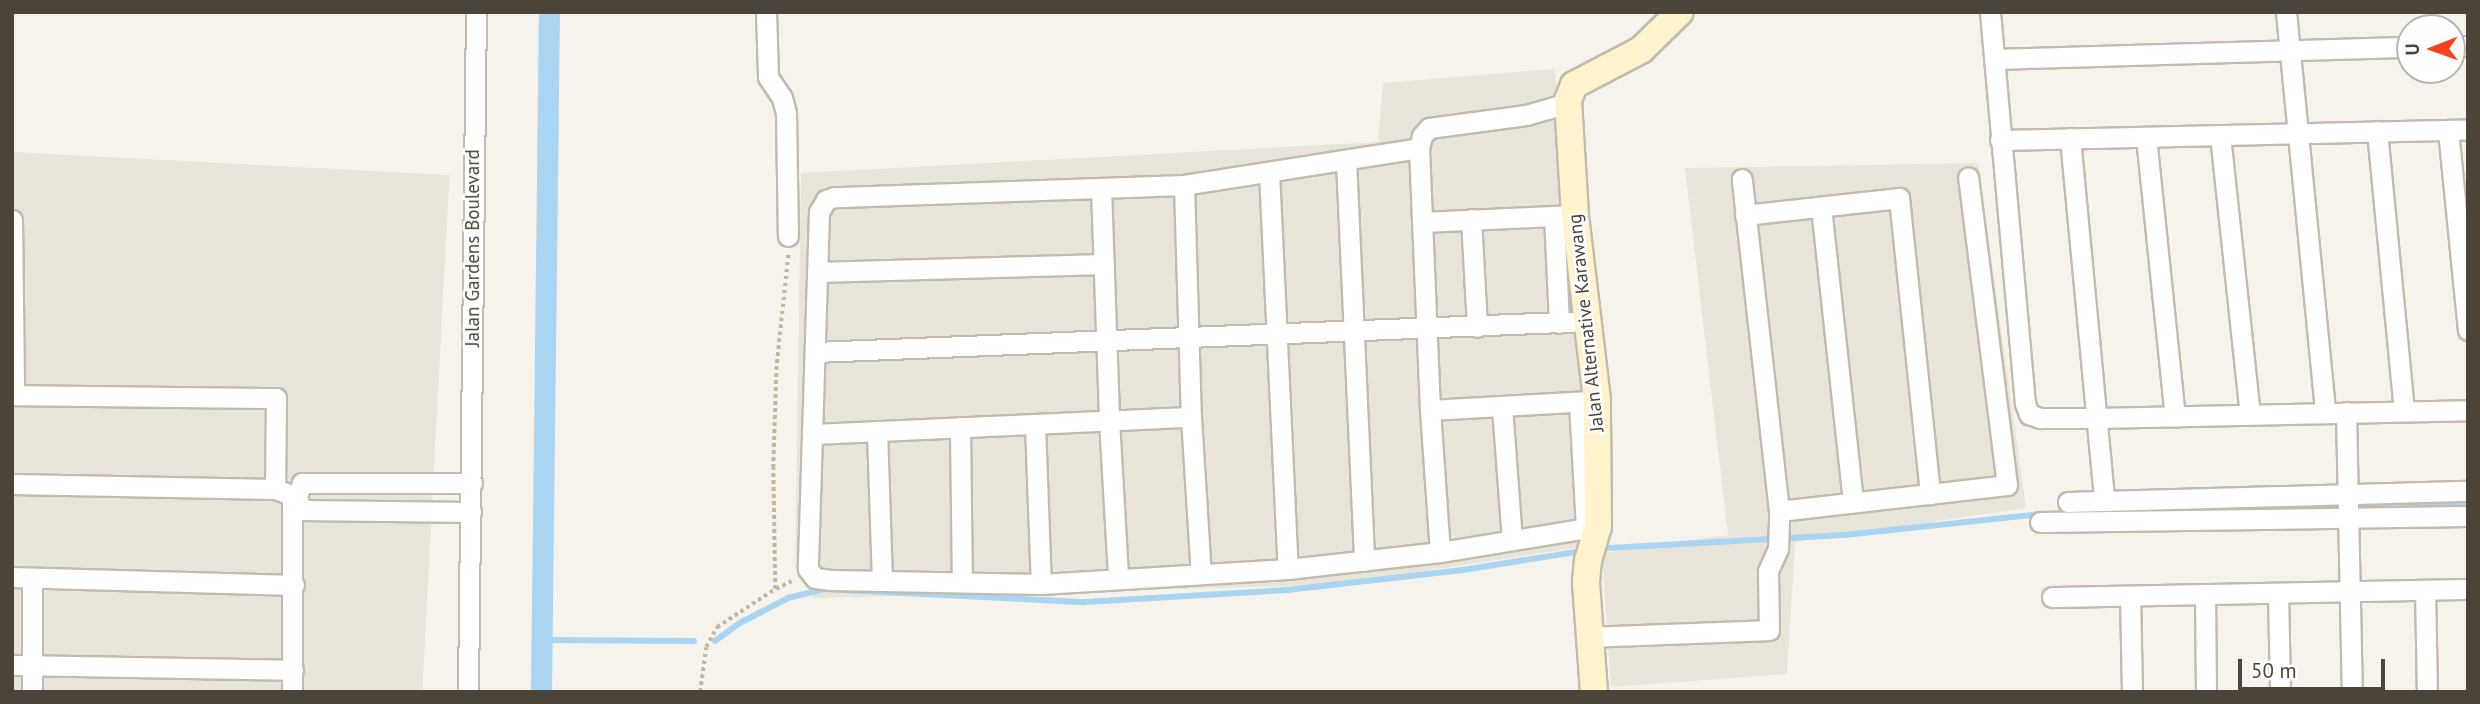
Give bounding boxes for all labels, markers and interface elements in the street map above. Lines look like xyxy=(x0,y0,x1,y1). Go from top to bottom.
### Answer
north arrow xyxy=(2396,14,2466,84)
text: U xyxy=(2400,43,2424,56)
street label: Jalan Gardens Boulevard xyxy=(462,149,484,347)
street label: Jalan Alternative Karawang xyxy=(1563,213,1609,433)
scale bar xyxy=(2242,644,2389,688)
text: 50 m xyxy=(2251,657,2297,684)

